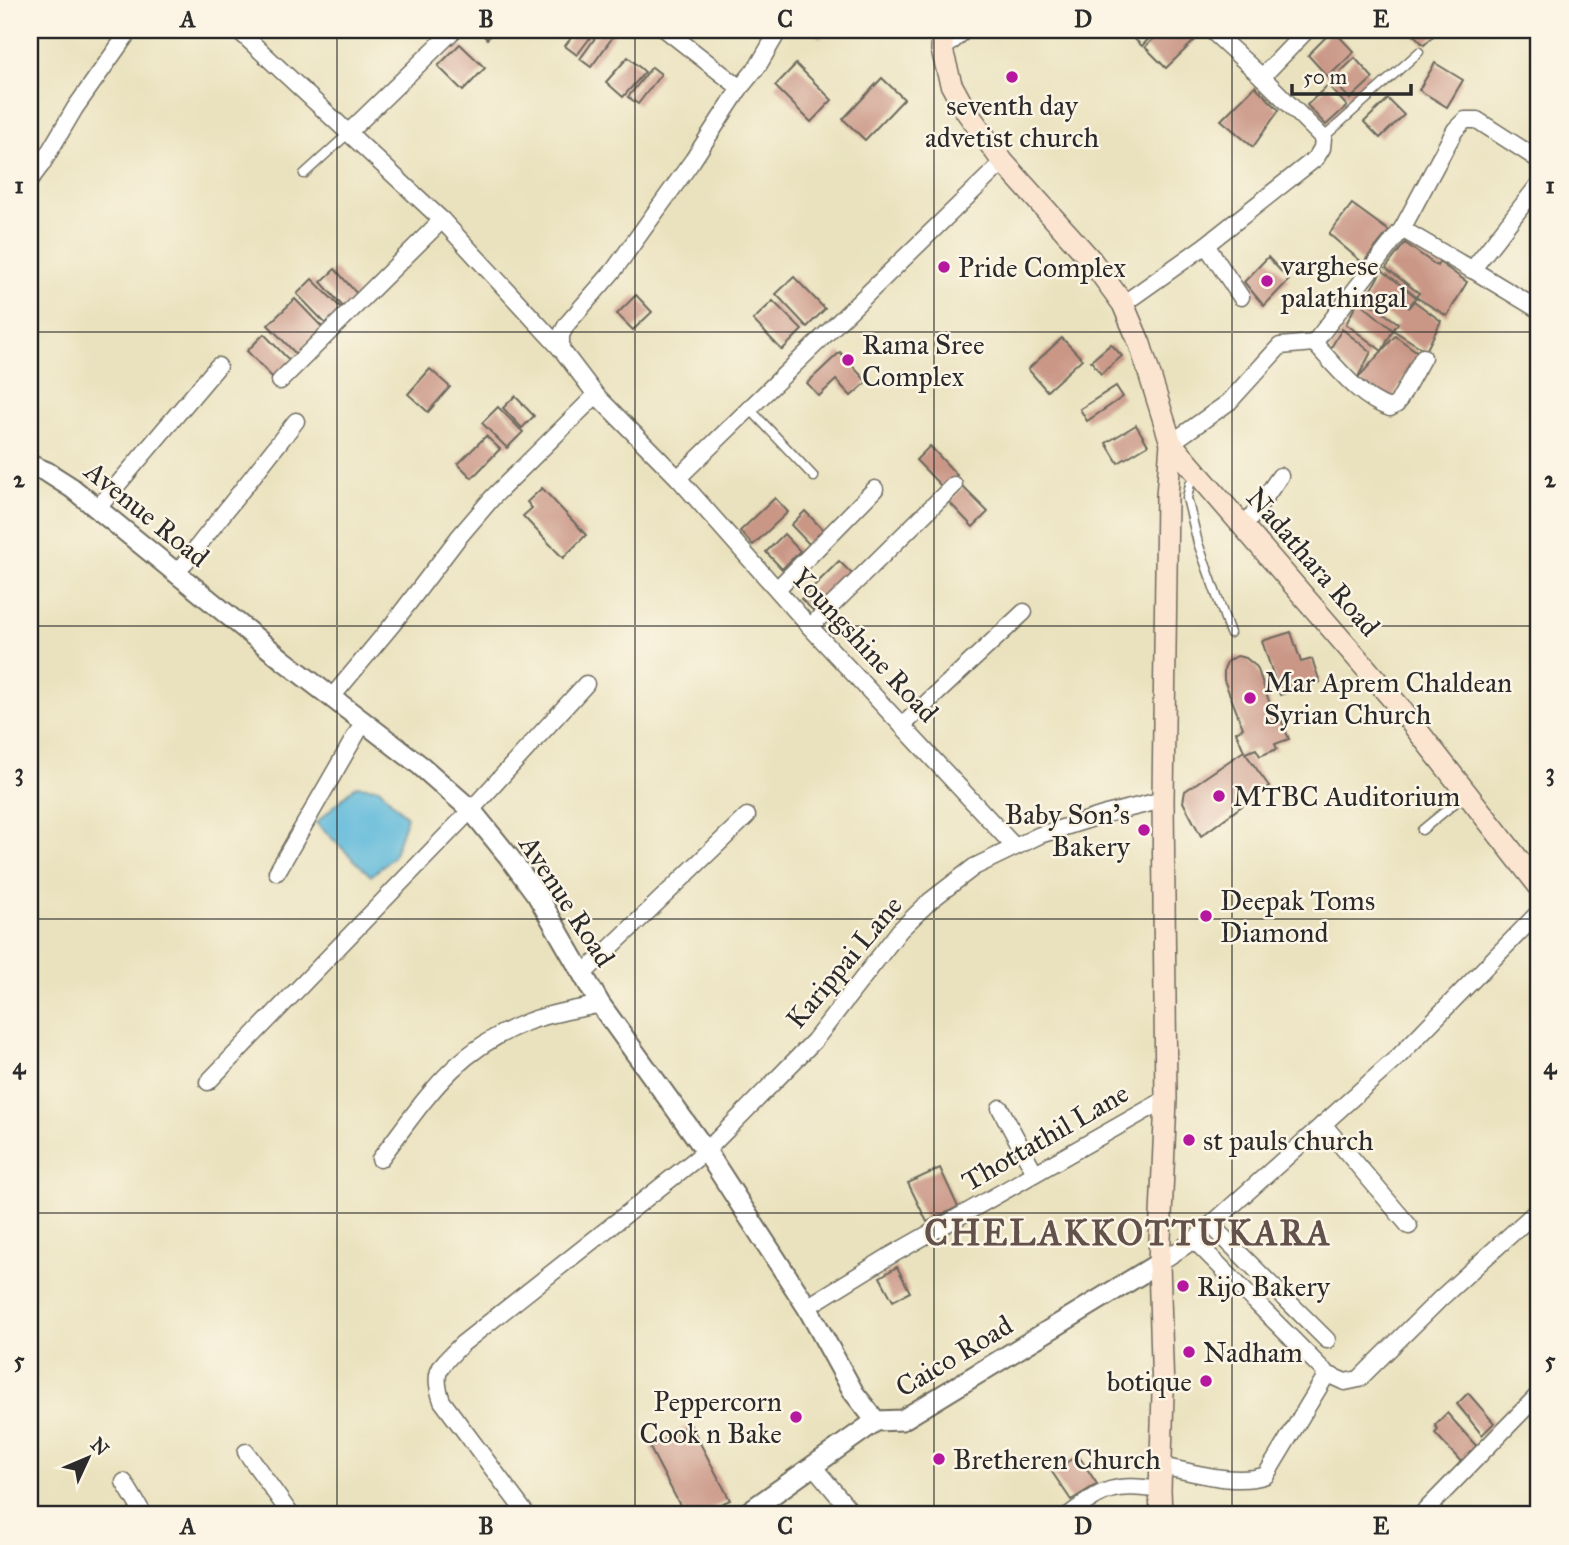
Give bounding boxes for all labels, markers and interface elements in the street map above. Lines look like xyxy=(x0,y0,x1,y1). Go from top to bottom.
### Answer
text: A xyxy=(178,5,196,33)
text: B xyxy=(478,5,494,33)
text: C xyxy=(777,5,793,33)
text: D xyxy=(1074,5,1092,33)
text: E xyxy=(1373,5,1390,33)
scale bar xyxy=(1292,52,1412,96)
text: 50 m xyxy=(1303,64,1348,90)
marker: seventh day advetist church xyxy=(1004,69,1020,85)
place label: seventh day advetist church xyxy=(925,88,1100,155)
text: 1 xyxy=(14,171,24,199)
text: 1 xyxy=(1545,171,1555,199)
place label: varghese palathingal xyxy=(1280,248,1407,315)
place label: Pride Complex xyxy=(958,250,1126,285)
marker: Pride Complex xyxy=(936,259,952,275)
marker: varghese palathingal xyxy=(1259,273,1275,289)
place label: Rama Sree Complex xyxy=(862,327,985,394)
marker: Rama Sree Complex xyxy=(840,352,856,368)
street label: Avenue Road xyxy=(77,453,216,575)
text: 2 xyxy=(13,465,25,493)
text: 2 xyxy=(1544,465,1556,493)
street label: Nadathara Road xyxy=(1239,480,1387,644)
street label: Youngshine Road xyxy=(784,560,946,730)
place label: Mar Aprem Chaldean Syrian Church xyxy=(1264,665,1512,732)
marker: Mar Aprem Chaldean Syrian Church xyxy=(1242,690,1258,706)
text: 3 xyxy=(14,758,24,787)
text: 3 xyxy=(1545,758,1555,787)
place label: MTBC Auditorium xyxy=(1233,779,1460,814)
marker: MTBC Auditorium xyxy=(1211,788,1227,804)
place label: Baby Son's Bakery xyxy=(1005,797,1131,864)
marker: Baby Son's Bakery xyxy=(1136,822,1152,838)
street label: Avenue Road xyxy=(511,828,622,973)
place label: Deepak Toms Diamond xyxy=(1220,883,1375,950)
street label: Karippai Lane xyxy=(778,888,910,1036)
marker: Deepak Toms Diamond xyxy=(1198,908,1214,924)
text: 4 xyxy=(13,1052,27,1080)
text: 4 xyxy=(1544,1052,1558,1080)
street label: Thottathil Lane xyxy=(955,1075,1135,1199)
place label: st pauls church xyxy=(1203,1123,1374,1158)
marker: st pauls church xyxy=(1181,1132,1197,1148)
district label: CHELAKKOTTUKARA xyxy=(924,1212,1332,1255)
place label: Rijo Bakery xyxy=(1197,1269,1331,1304)
marker: Rijo Bakery xyxy=(1175,1278,1191,1294)
street label: Caico Road xyxy=(889,1307,1019,1405)
place label: Nadham xyxy=(1203,1335,1303,1370)
marker: Nadham xyxy=(1181,1344,1197,1360)
text: 5 xyxy=(14,1346,25,1374)
text: 5 xyxy=(1545,1346,1556,1374)
place label: botique xyxy=(1107,1364,1192,1399)
marker: botique xyxy=(1198,1373,1214,1389)
place label: Peppercorn Cook n Bake xyxy=(639,1384,782,1451)
marker: Peppercorn Cook n Bake xyxy=(788,1409,804,1425)
north arrow xyxy=(52,1422,122,1492)
text: N xyxy=(86,1433,114,1460)
place label: Bretheren Church xyxy=(953,1442,1161,1477)
marker: Bretheren Church xyxy=(931,1451,947,1467)
text: A xyxy=(178,1512,196,1540)
text: B xyxy=(478,1512,494,1540)
text: C xyxy=(777,1512,793,1540)
text: D xyxy=(1074,1512,1092,1540)
text: E xyxy=(1373,1512,1390,1540)

